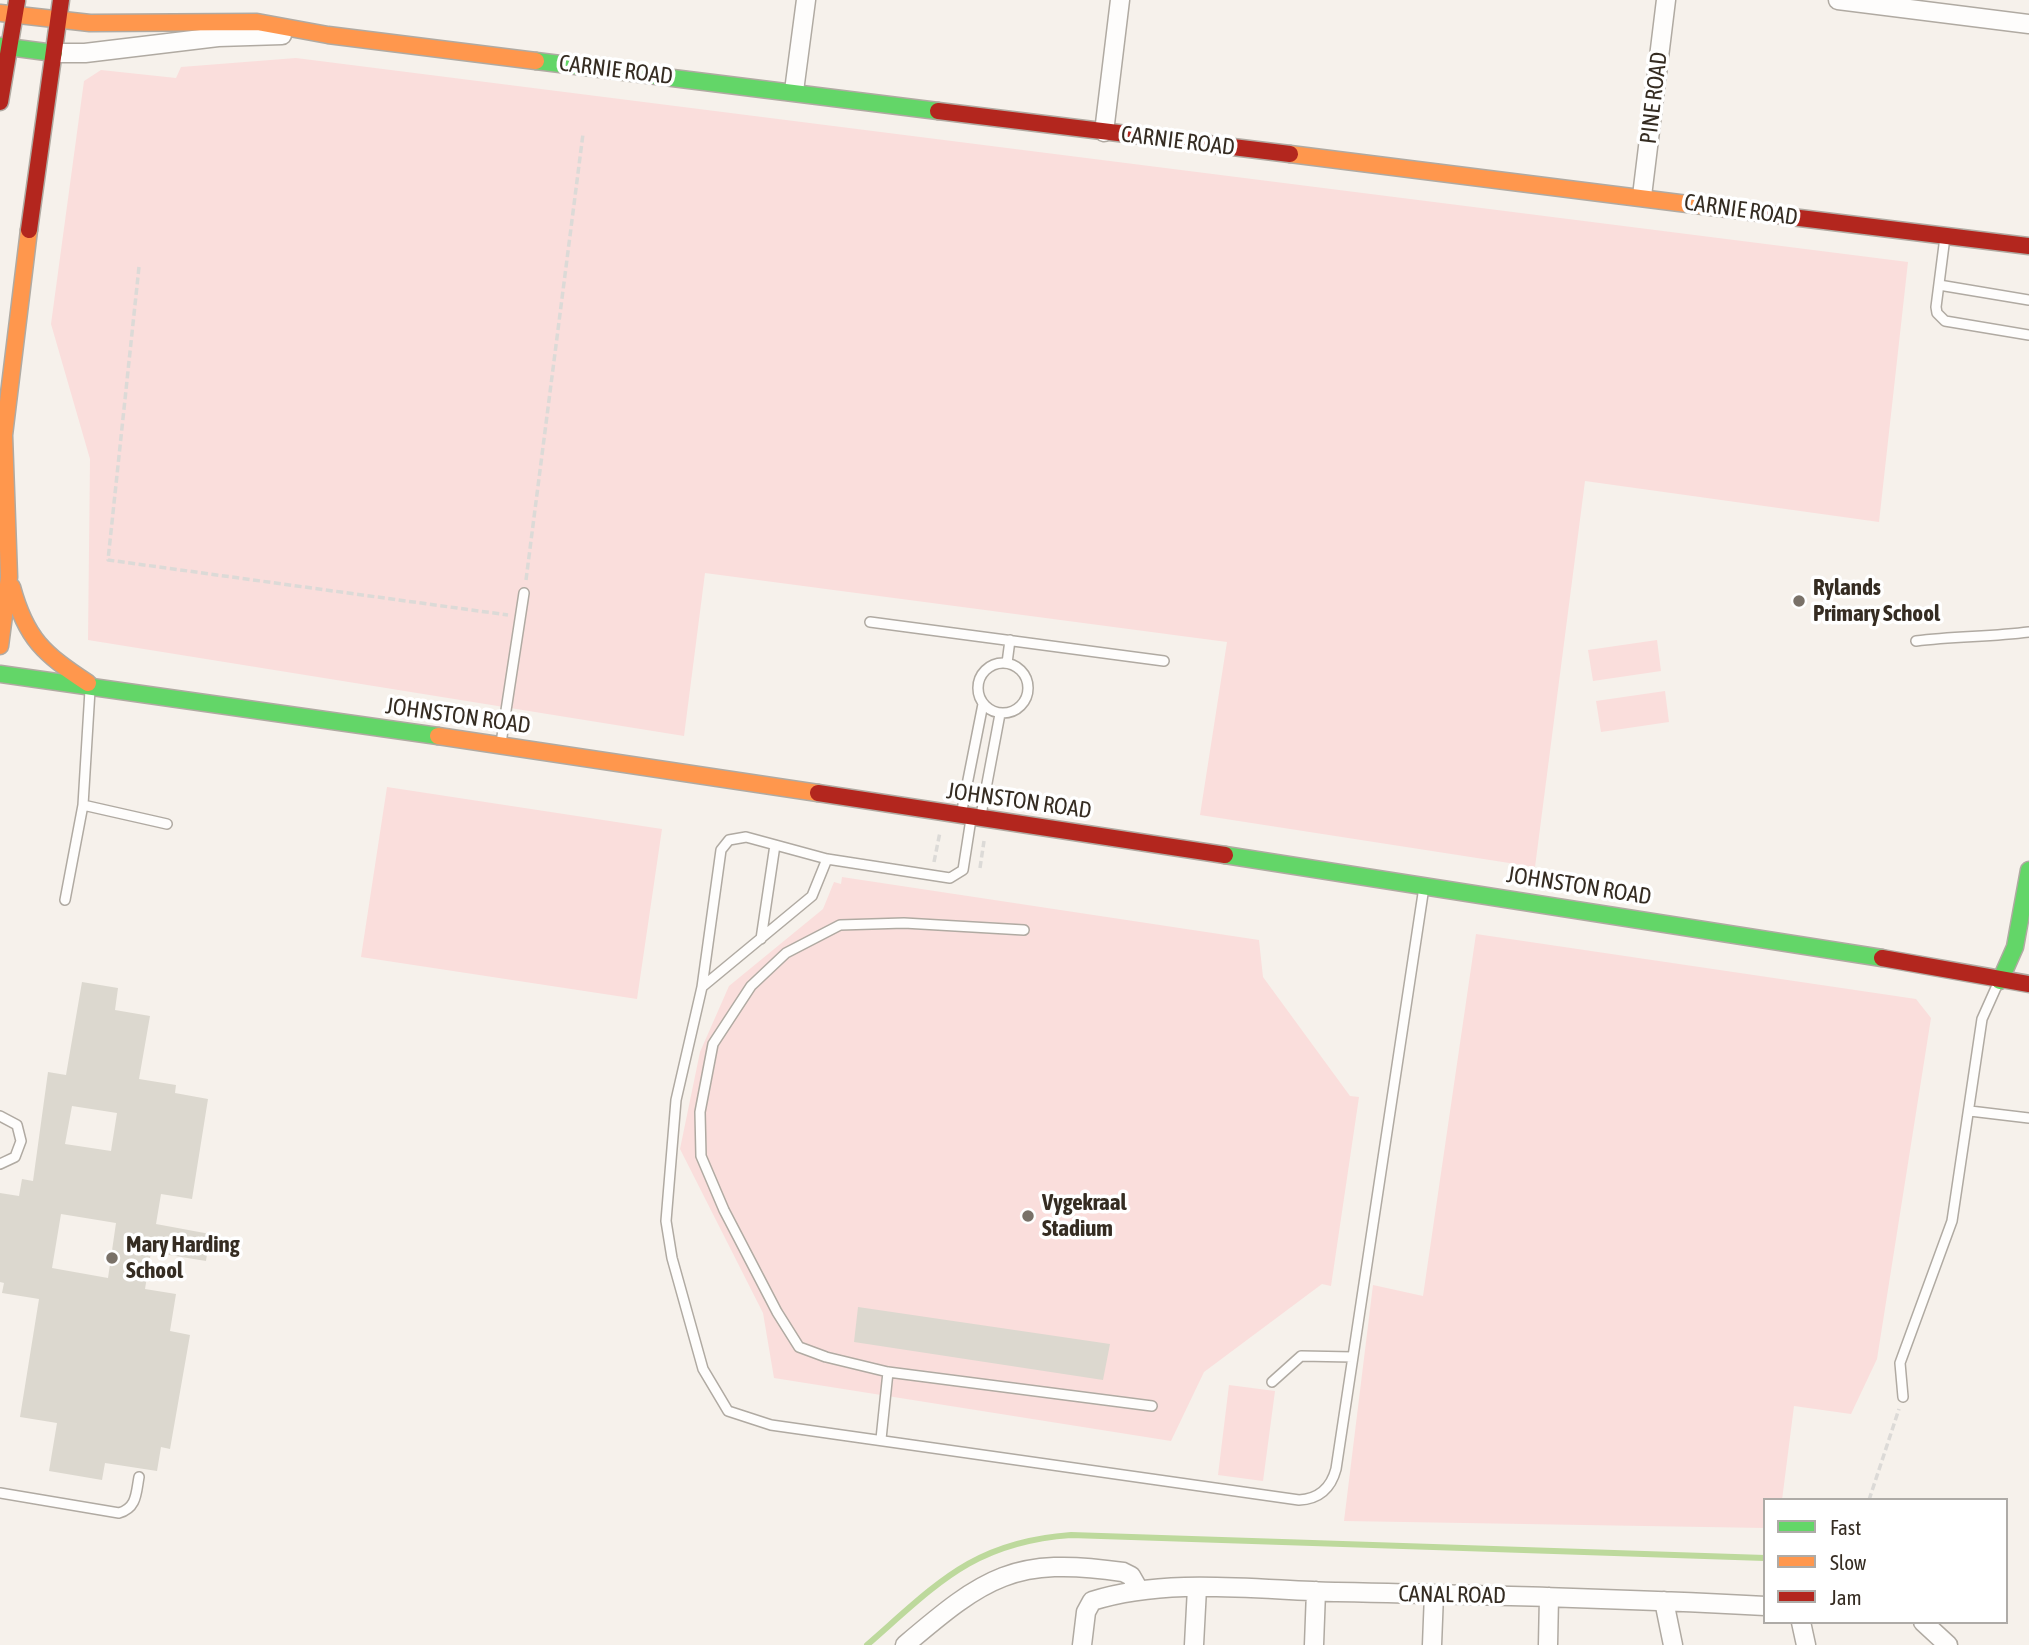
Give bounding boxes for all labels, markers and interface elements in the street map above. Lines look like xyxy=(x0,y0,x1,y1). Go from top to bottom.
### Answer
street label: CARNIE ROAD xyxy=(558,49,674,91)
street label: PINE ROAD xyxy=(1635,50,1673,146)
street label: CARNIE ROAD xyxy=(1120,120,1236,162)
street label: CARNIE ROAD xyxy=(1682,188,1800,232)
place label: Rylands Primary School xyxy=(1813,574,1940,628)
marker: Rylands Primary School xyxy=(1791,593,1807,609)
street label: JOHNSTON ROAD xyxy=(384,692,532,740)
street label: JOHNSTON ROAD xyxy=(945,777,1093,825)
street label: JOHNSTON ROAD xyxy=(1505,861,1653,911)
place label: Vygekraal Stadium xyxy=(1042,1189,1127,1243)
marker: Vygekraal Stadium xyxy=(1020,1208,1036,1224)
place label: Mary Harding School xyxy=(126,1231,240,1285)
marker: Mary Harding School xyxy=(104,1250,120,1266)
legend xyxy=(1763,1498,2008,1624)
text: Fast xyxy=(1830,1515,1861,1539)
text: Slow xyxy=(1830,1550,1866,1574)
street label: CANAL ROAD xyxy=(1398,1580,1506,1610)
text: Jam xyxy=(1830,1585,1862,1609)

